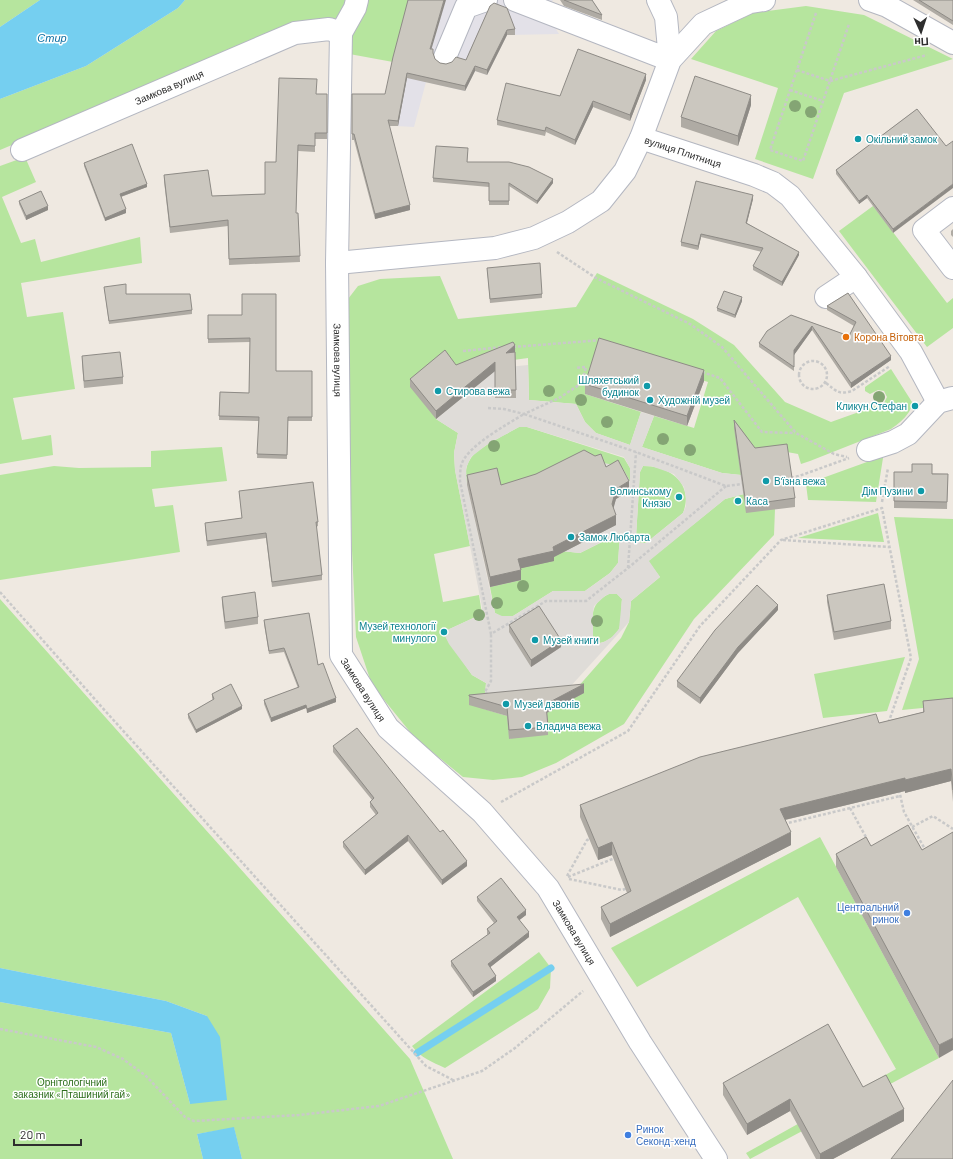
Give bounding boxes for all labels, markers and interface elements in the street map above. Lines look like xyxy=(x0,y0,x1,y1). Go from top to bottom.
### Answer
north arrow xyxy=(901,12,941,52)
water label: Стир xyxy=(37,31,67,44)
text: Пн xyxy=(914,36,929,49)
street label: Замкова вулиця xyxy=(133,67,205,107)
place label: Окільний замок xyxy=(866,133,938,145)
street label: вулиця Плитниця xyxy=(643,134,723,170)
marker: Окільний замок xyxy=(853,134,863,144)
street label: Замкова вулиця xyxy=(332,323,344,397)
place label: Корона Вітовта xyxy=(854,331,924,343)
marker: Корона Вітовта xyxy=(841,332,851,342)
place label: Шляхетський будинок xyxy=(578,374,640,398)
marker: Шляхетський будинок xyxy=(642,381,652,391)
place label: Стирова вежа xyxy=(446,385,511,397)
marker: Стирова вежа xyxy=(433,386,443,396)
place label: Художній музей xyxy=(658,394,730,406)
marker: Художній музей xyxy=(645,395,655,405)
place label: Кликун Стефан xyxy=(836,400,907,412)
marker: Кликун Стефан xyxy=(910,401,920,411)
place label: В'їзна вежа xyxy=(774,475,826,487)
marker: В'їзна вежа xyxy=(761,476,771,486)
place label: Волинському Князю xyxy=(610,485,671,509)
place label: Дім Пузини xyxy=(862,485,913,497)
marker: Дім Пузини xyxy=(916,486,926,496)
marker: Волинському Князю xyxy=(674,492,684,502)
place label: Каса xyxy=(746,495,768,507)
marker: Каса xyxy=(733,496,743,506)
place label: Замок Любарта xyxy=(579,531,650,543)
marker: Замок Любарта xyxy=(566,532,576,542)
place label: Музей технології минулого xyxy=(359,620,436,644)
marker: Музей технології минулого xyxy=(439,627,449,637)
place label: Музей книги xyxy=(543,634,599,646)
marker: Музей книги xyxy=(530,635,540,645)
street label: Замкова вулиця xyxy=(338,655,388,724)
place label: Музей дзвонів xyxy=(514,698,579,710)
marker: Музей дзвонів xyxy=(501,699,511,709)
place label: Владича вежа xyxy=(536,720,602,732)
marker: Владича вежа xyxy=(523,721,533,731)
street label: Замкова вулиця xyxy=(550,897,598,967)
place label: Центральний ринок xyxy=(837,901,900,925)
marker: Центральний ринок xyxy=(902,908,912,918)
park label: Орнітологічний заказник «Пташиний гай» xyxy=(13,1076,131,1100)
scale bar xyxy=(14,1121,81,1147)
place label: Ринок Секонд-хенд xyxy=(636,1123,696,1147)
text: 20 m xyxy=(20,1127,46,1141)
marker: Ринок Секонд-хенд xyxy=(623,1130,633,1140)

